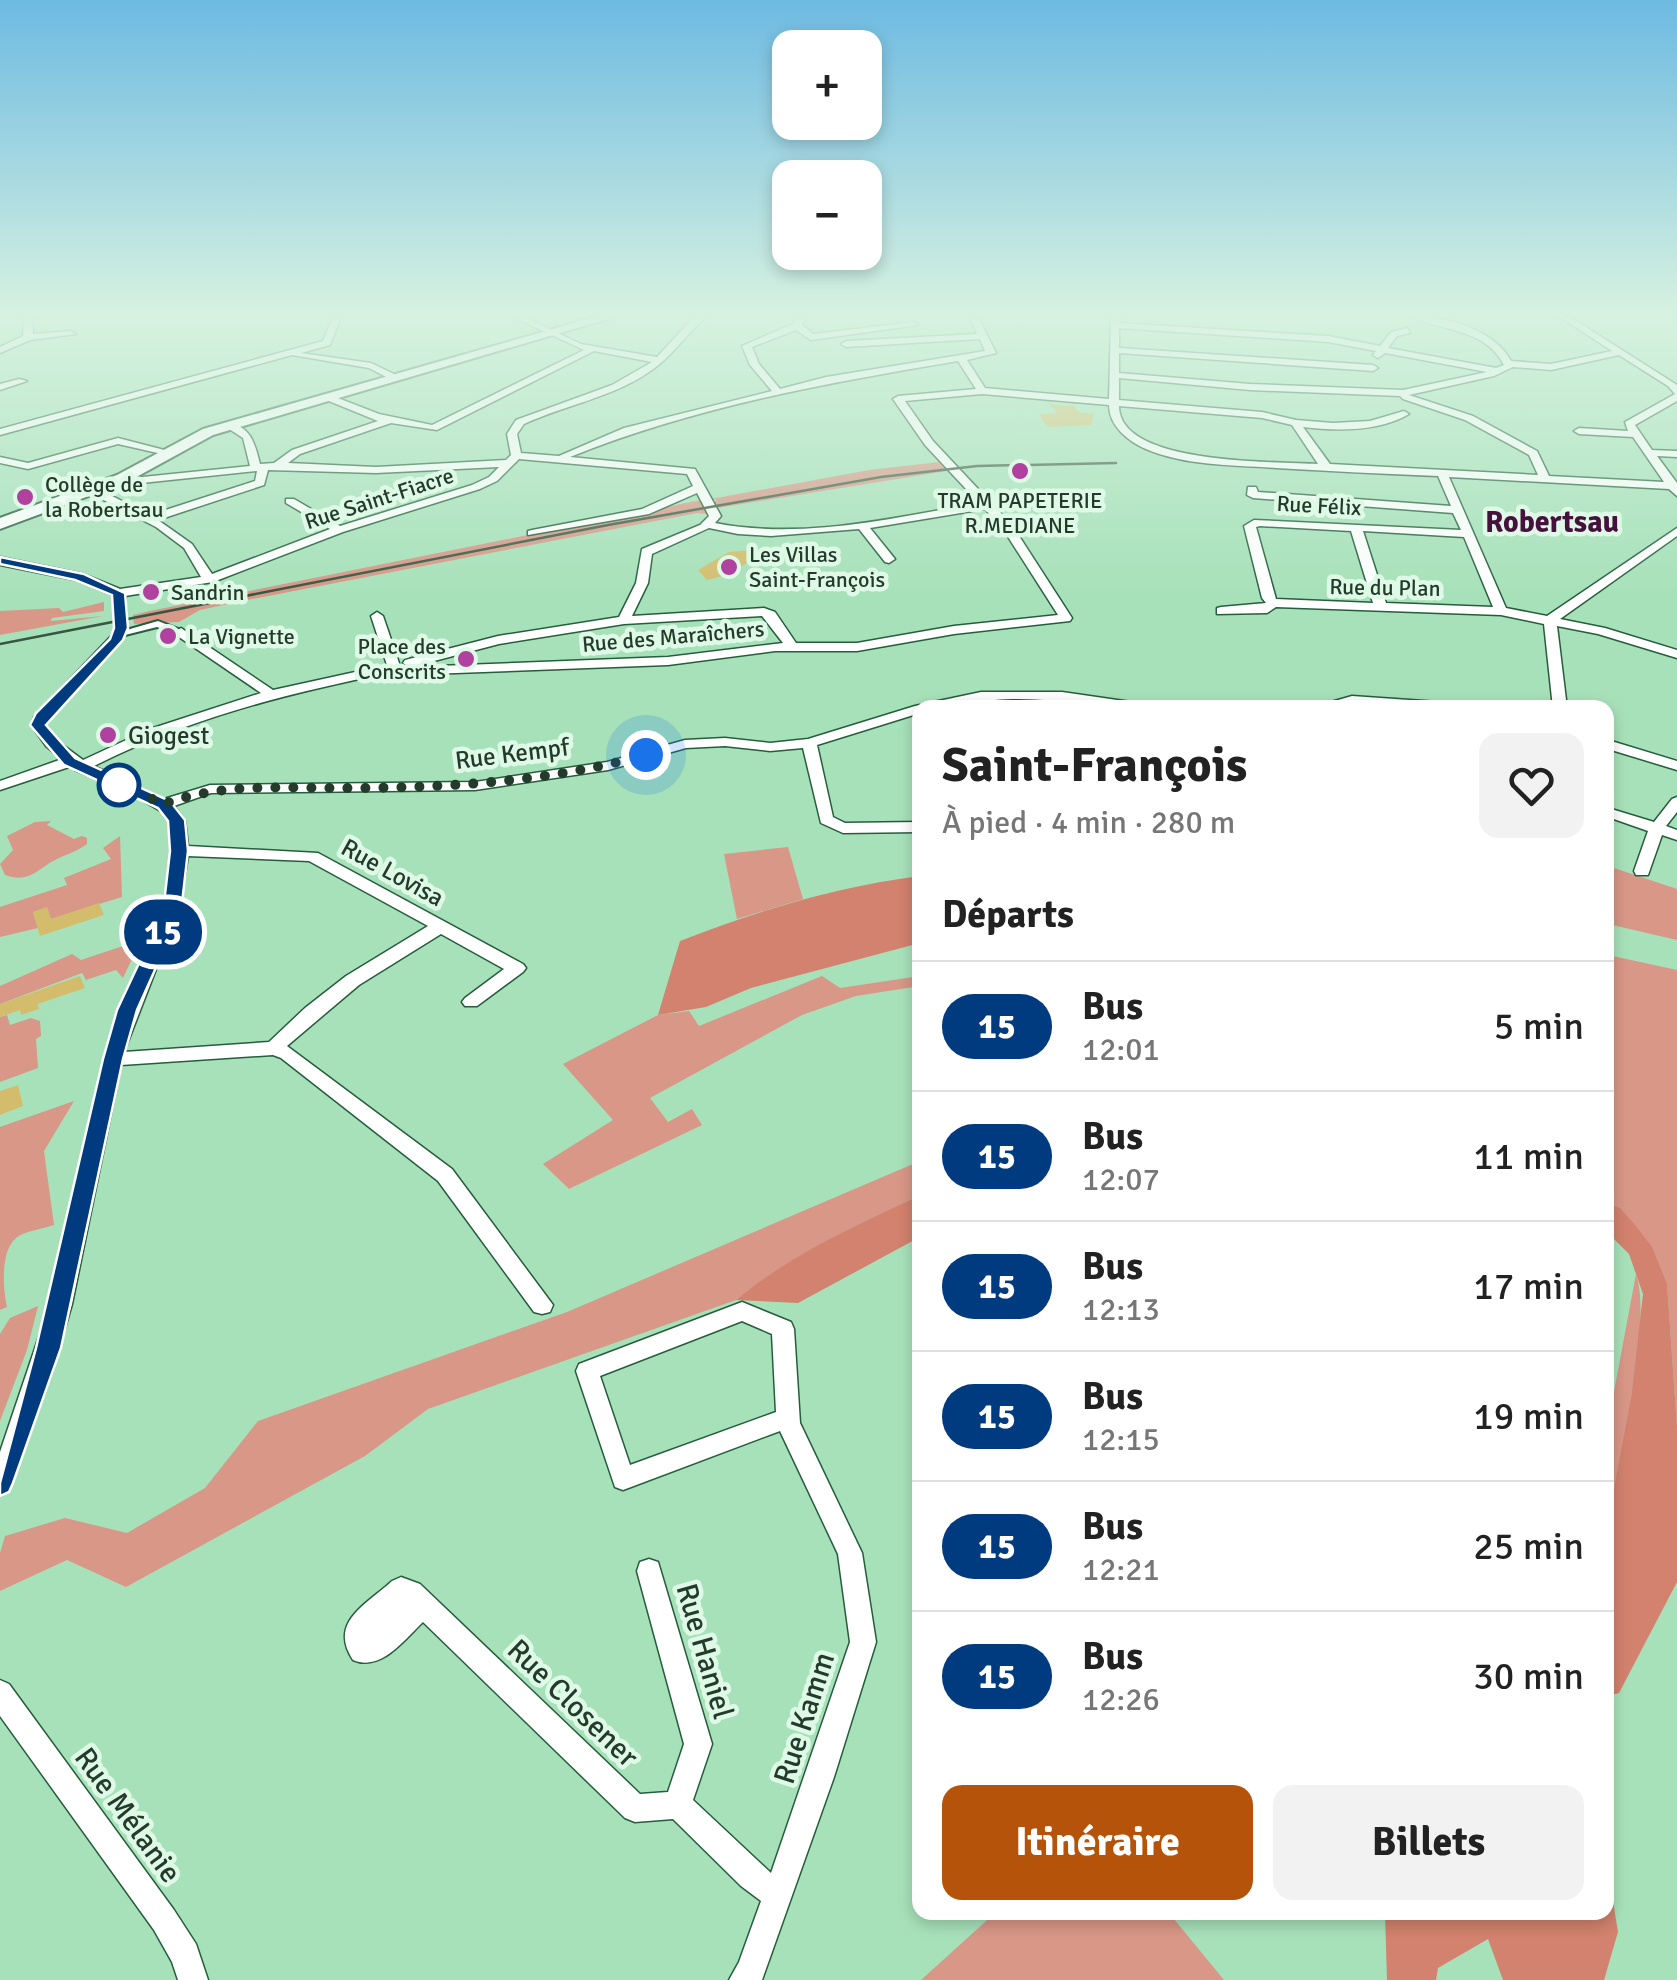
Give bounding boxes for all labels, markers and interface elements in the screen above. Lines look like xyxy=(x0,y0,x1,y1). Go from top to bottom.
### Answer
map controls xyxy=(772,30,882,270)
button: + xyxy=(772,30,882,140)
button: − xyxy=(772,160,882,270)
marker: TRAM PAPETERIE R.MEDIANE xyxy=(1009,460,1031,482)
street label: Rue Saint-Fiacre xyxy=(301,462,457,535)
place label: Collège de la Robertsau xyxy=(45,471,164,523)
marker: Collège de la Robertsau xyxy=(14,486,36,508)
place label: TRAM PAPETERIE R.MEDIANE xyxy=(937,487,1103,539)
street label: Rue Félix xyxy=(1276,490,1362,521)
district label: Robertsau xyxy=(1485,504,1619,541)
place label: Les Villas Saint-François xyxy=(749,541,885,593)
marker: Les Villas Saint-François xyxy=(718,556,740,578)
street label: Rue du Plan xyxy=(1329,573,1441,602)
place label: Sandrin xyxy=(171,579,244,606)
marker: Sandrin xyxy=(140,581,162,603)
street label: Rue des Maraîchers xyxy=(581,615,765,658)
place label: La Vignette xyxy=(188,623,295,650)
marker: La Vignette xyxy=(157,625,179,647)
place label: Place des Conscrits xyxy=(358,633,446,685)
marker: Place des Conscrits xyxy=(455,648,477,670)
place label: Giogest xyxy=(128,720,210,751)
marker: Giogest xyxy=(97,724,119,746)
your location xyxy=(621,730,671,780)
street label: Rue Kempf xyxy=(453,731,572,776)
button: heart xyxy=(1479,733,1584,838)
text: Saint-François xyxy=(942,736,1247,795)
unlabelled marker xyxy=(98,764,140,806)
text: À pied · 4 min · 280 m xyxy=(942,803,1235,842)
street label: Rue Lovisa xyxy=(336,832,450,913)
text: Départs xyxy=(942,891,1074,938)
line badge: 15 xyxy=(118,900,208,964)
text: 15 xyxy=(144,911,182,954)
text: Bus xyxy=(1082,983,1143,1030)
text: 5 min xyxy=(1494,1003,1584,1050)
text: 15 xyxy=(978,1005,1016,1048)
text: 12:01 xyxy=(1082,1030,1160,1069)
text: Bus xyxy=(1082,1113,1143,1160)
text: 11 min xyxy=(1473,1133,1584,1180)
text: 15 xyxy=(978,1135,1016,1178)
text: 12:07 xyxy=(1082,1160,1160,1199)
text: Bus xyxy=(1082,1243,1143,1290)
text: 17 min xyxy=(1473,1263,1584,1310)
text: 15 xyxy=(978,1265,1016,1308)
text: 12:13 xyxy=(1082,1290,1160,1329)
text: Bus xyxy=(1082,1373,1143,1420)
text: 19 min xyxy=(1473,1393,1584,1440)
text: 15 xyxy=(978,1395,1016,1438)
text: 12:15 xyxy=(1082,1420,1160,1459)
text: Bus xyxy=(1082,1503,1143,1550)
text: 25 min xyxy=(1473,1523,1584,1570)
text: 15 xyxy=(978,1525,1016,1568)
text: 12:21 xyxy=(1082,1550,1160,1589)
street label: Rue Haniel xyxy=(668,1579,741,1723)
street label: Rue Closener xyxy=(499,1632,646,1775)
text: Bus xyxy=(1082,1633,1143,1680)
street label: Rue Kamm xyxy=(766,1648,843,1789)
text: 30 min xyxy=(1473,1653,1584,1700)
text: 15 xyxy=(978,1655,1016,1698)
text: 12:26 xyxy=(1082,1680,1160,1719)
street label: Rue Mélanie xyxy=(66,1740,189,1890)
button: Itinéraire xyxy=(942,1785,1253,1900)
button: Billets xyxy=(1273,1785,1584,1900)

